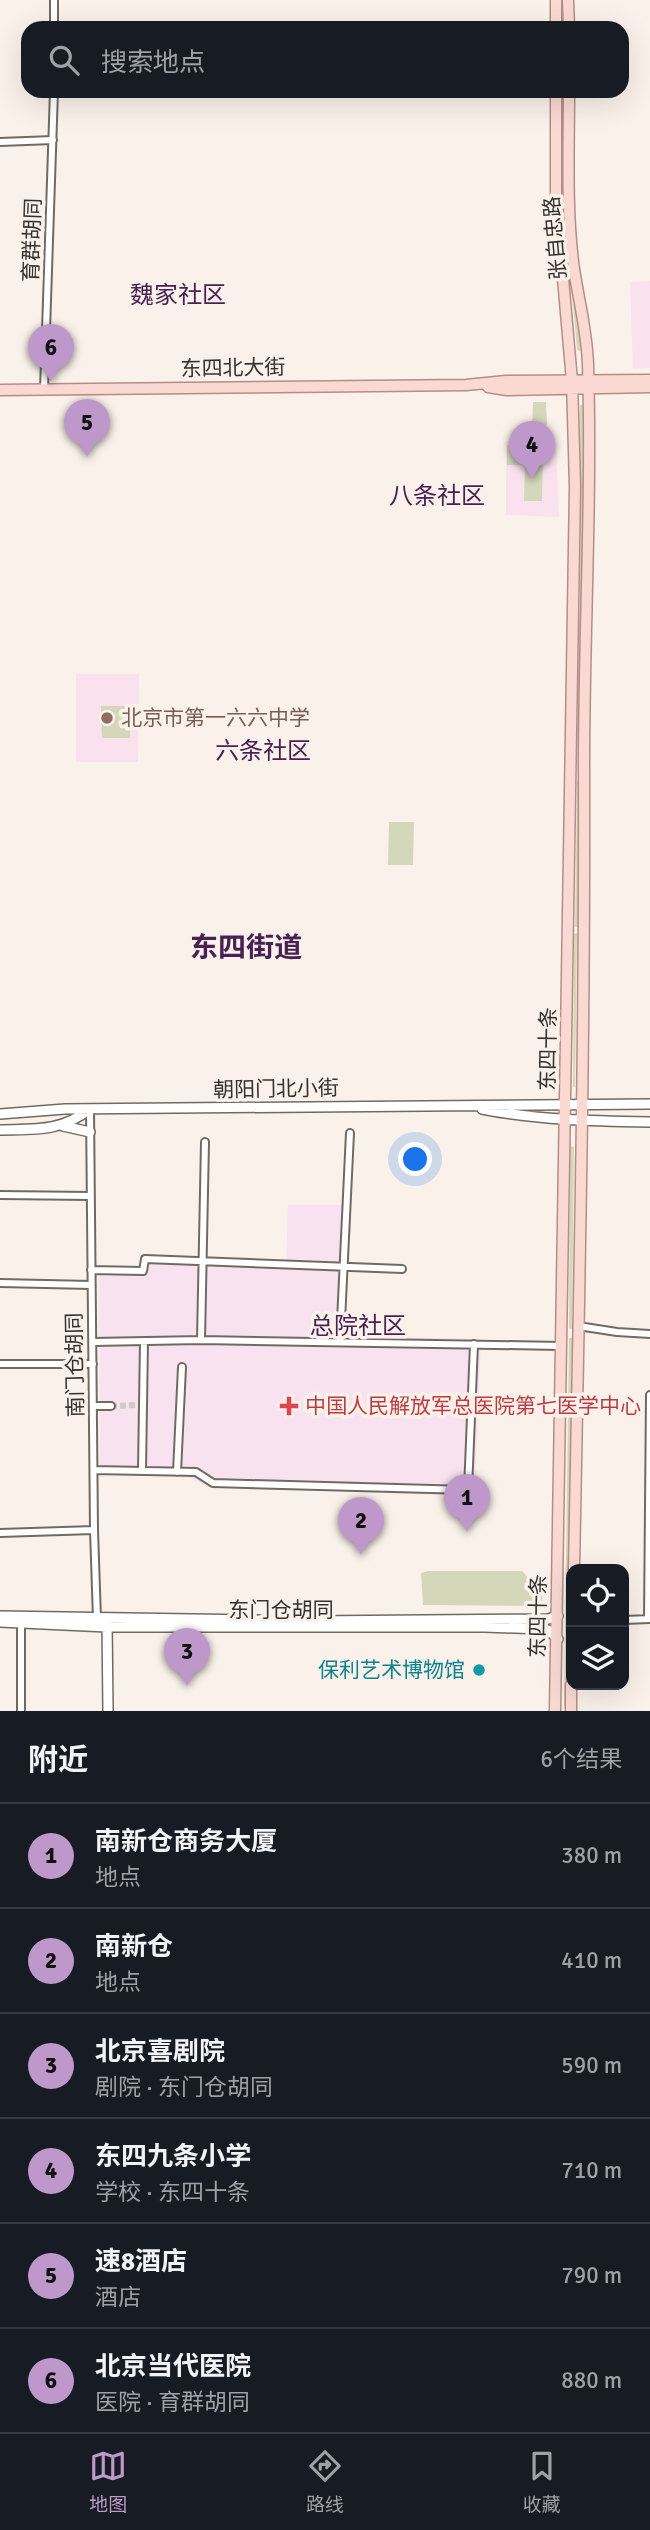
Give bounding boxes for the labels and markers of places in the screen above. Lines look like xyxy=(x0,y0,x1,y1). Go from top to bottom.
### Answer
pin: 6 xyxy=(28,324,74,382)
pin: 5 xyxy=(64,399,110,457)
pin: 4 xyxy=(509,421,555,479)
place label: 北京市第一六六中学 xyxy=(121,705,310,731)
marker: 北京市第一六六中学 xyxy=(99,710,115,726)
place label: 中国人民解放军总医院第七医学中心 xyxy=(305,1393,641,1419)
marker: 中国人民解放军总医院第七医学中心 xyxy=(279,1396,299,1416)
pin: 1 xyxy=(444,1474,490,1532)
pin: 2 xyxy=(338,1497,384,1555)
pin: 3 xyxy=(164,1628,210,1686)
place label: 保利艺术博物馆 xyxy=(318,1657,465,1683)
marker: 保利艺术博物馆 xyxy=(471,1662,487,1678)

